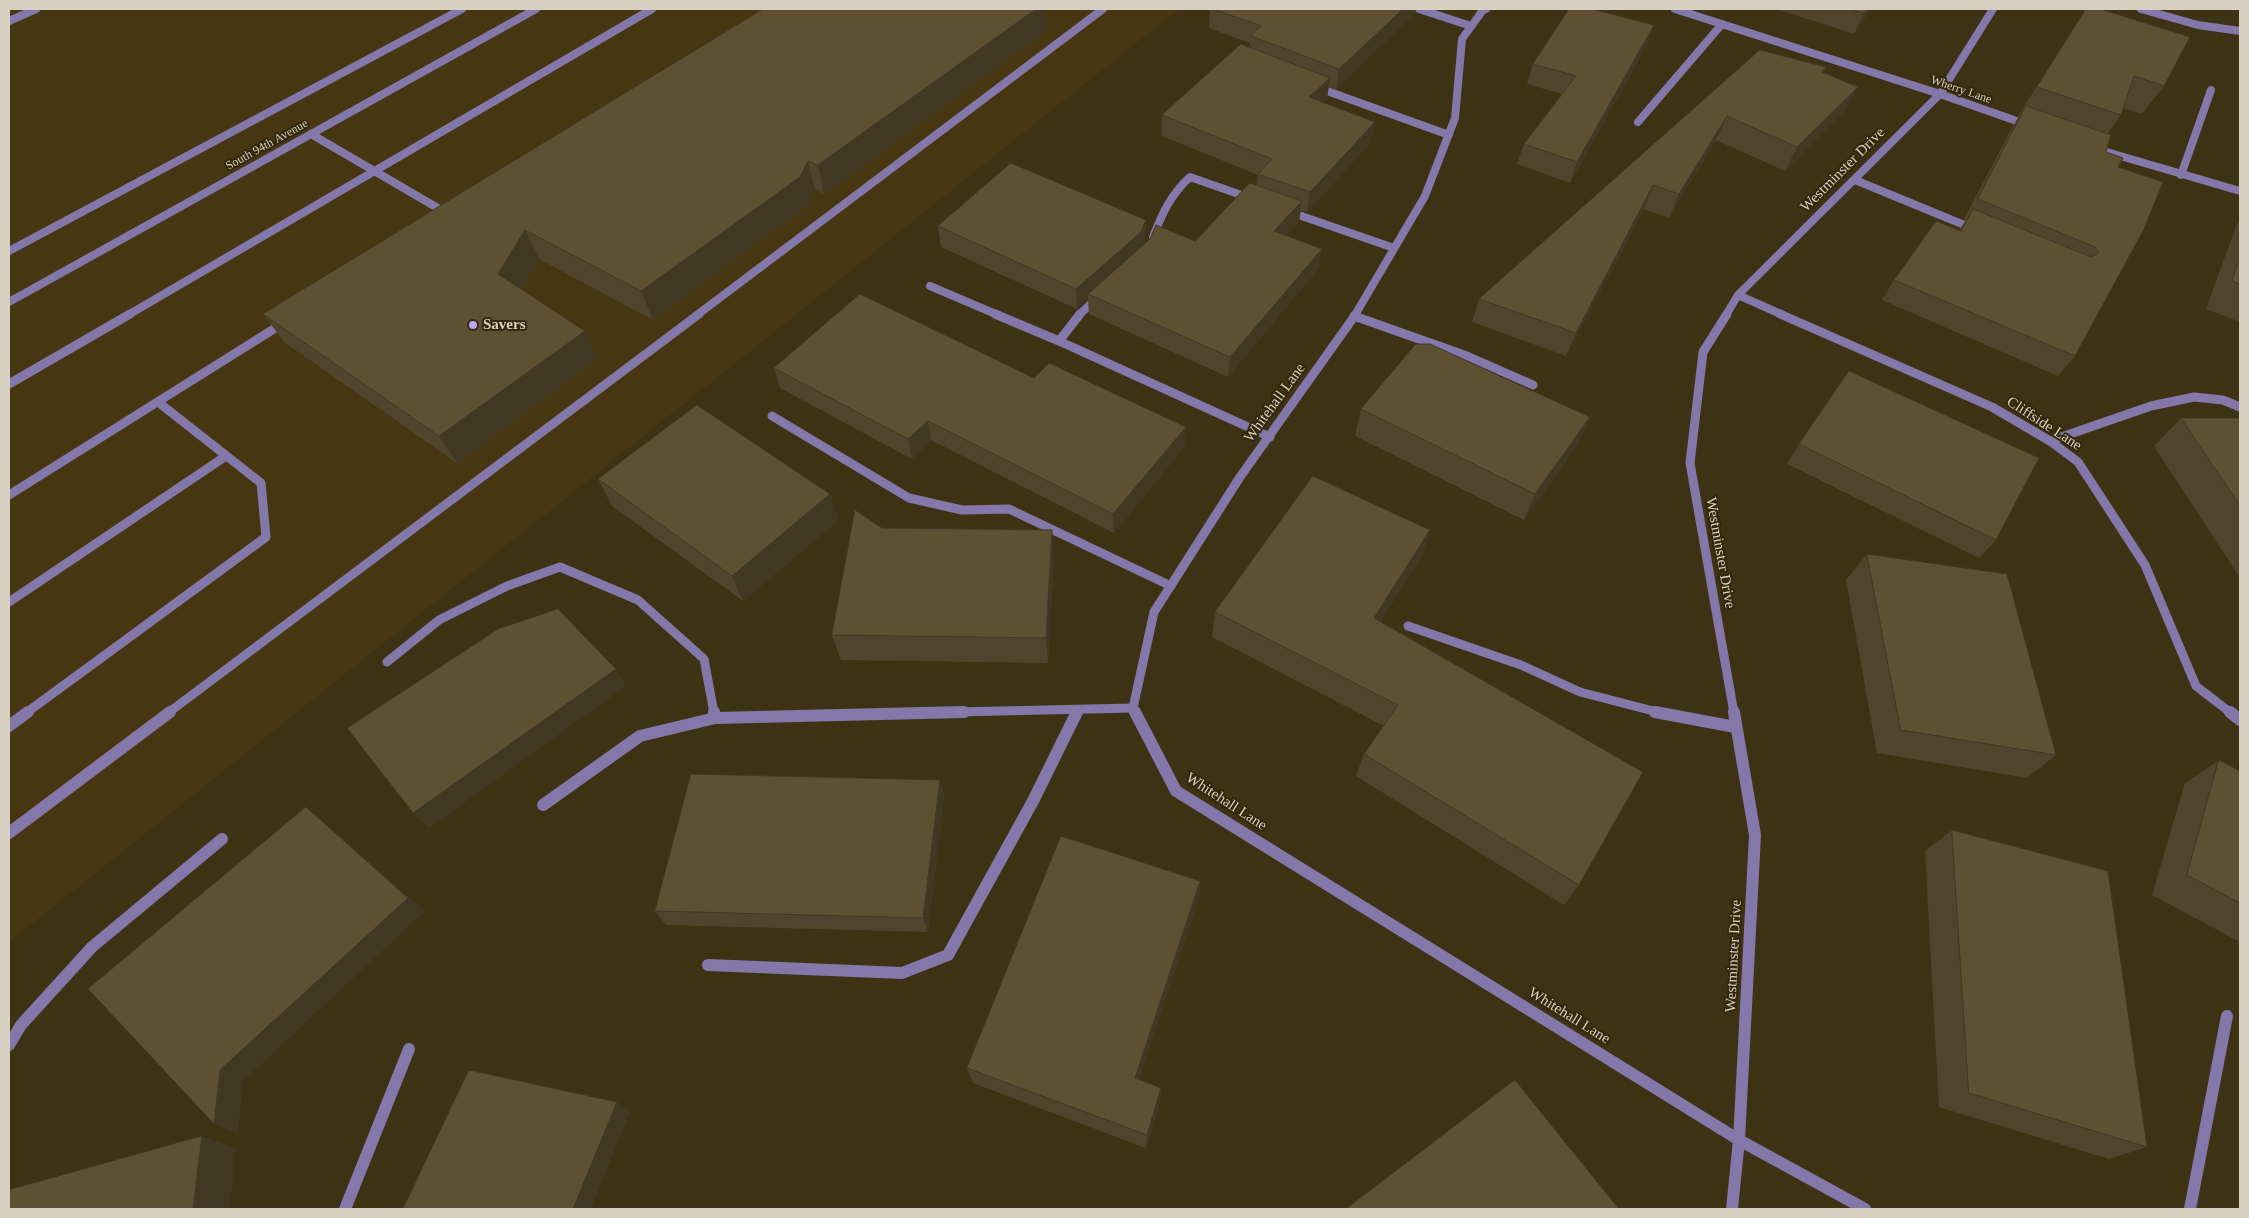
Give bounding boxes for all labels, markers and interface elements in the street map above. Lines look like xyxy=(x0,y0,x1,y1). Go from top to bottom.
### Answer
street label: Wherry Lane xyxy=(1929,73,1993,107)
street label: South 94th Avenue xyxy=(223,116,311,174)
street label: Westminster Drive xyxy=(1797,124,1889,216)
place label: Savers xyxy=(483,316,525,334)
marker: Savers xyxy=(467,319,479,331)
street label: Whitehall Lane xyxy=(1240,360,1310,446)
street label: Cliffside Lane xyxy=(2003,393,2085,455)
street label: Westminster Drive xyxy=(1701,496,1739,610)
street label: Whitehall Lane xyxy=(1182,769,1270,835)
street label: Westminster Drive xyxy=(1722,899,1746,1013)
street label: Whitehall Lane xyxy=(1525,984,1613,1048)

